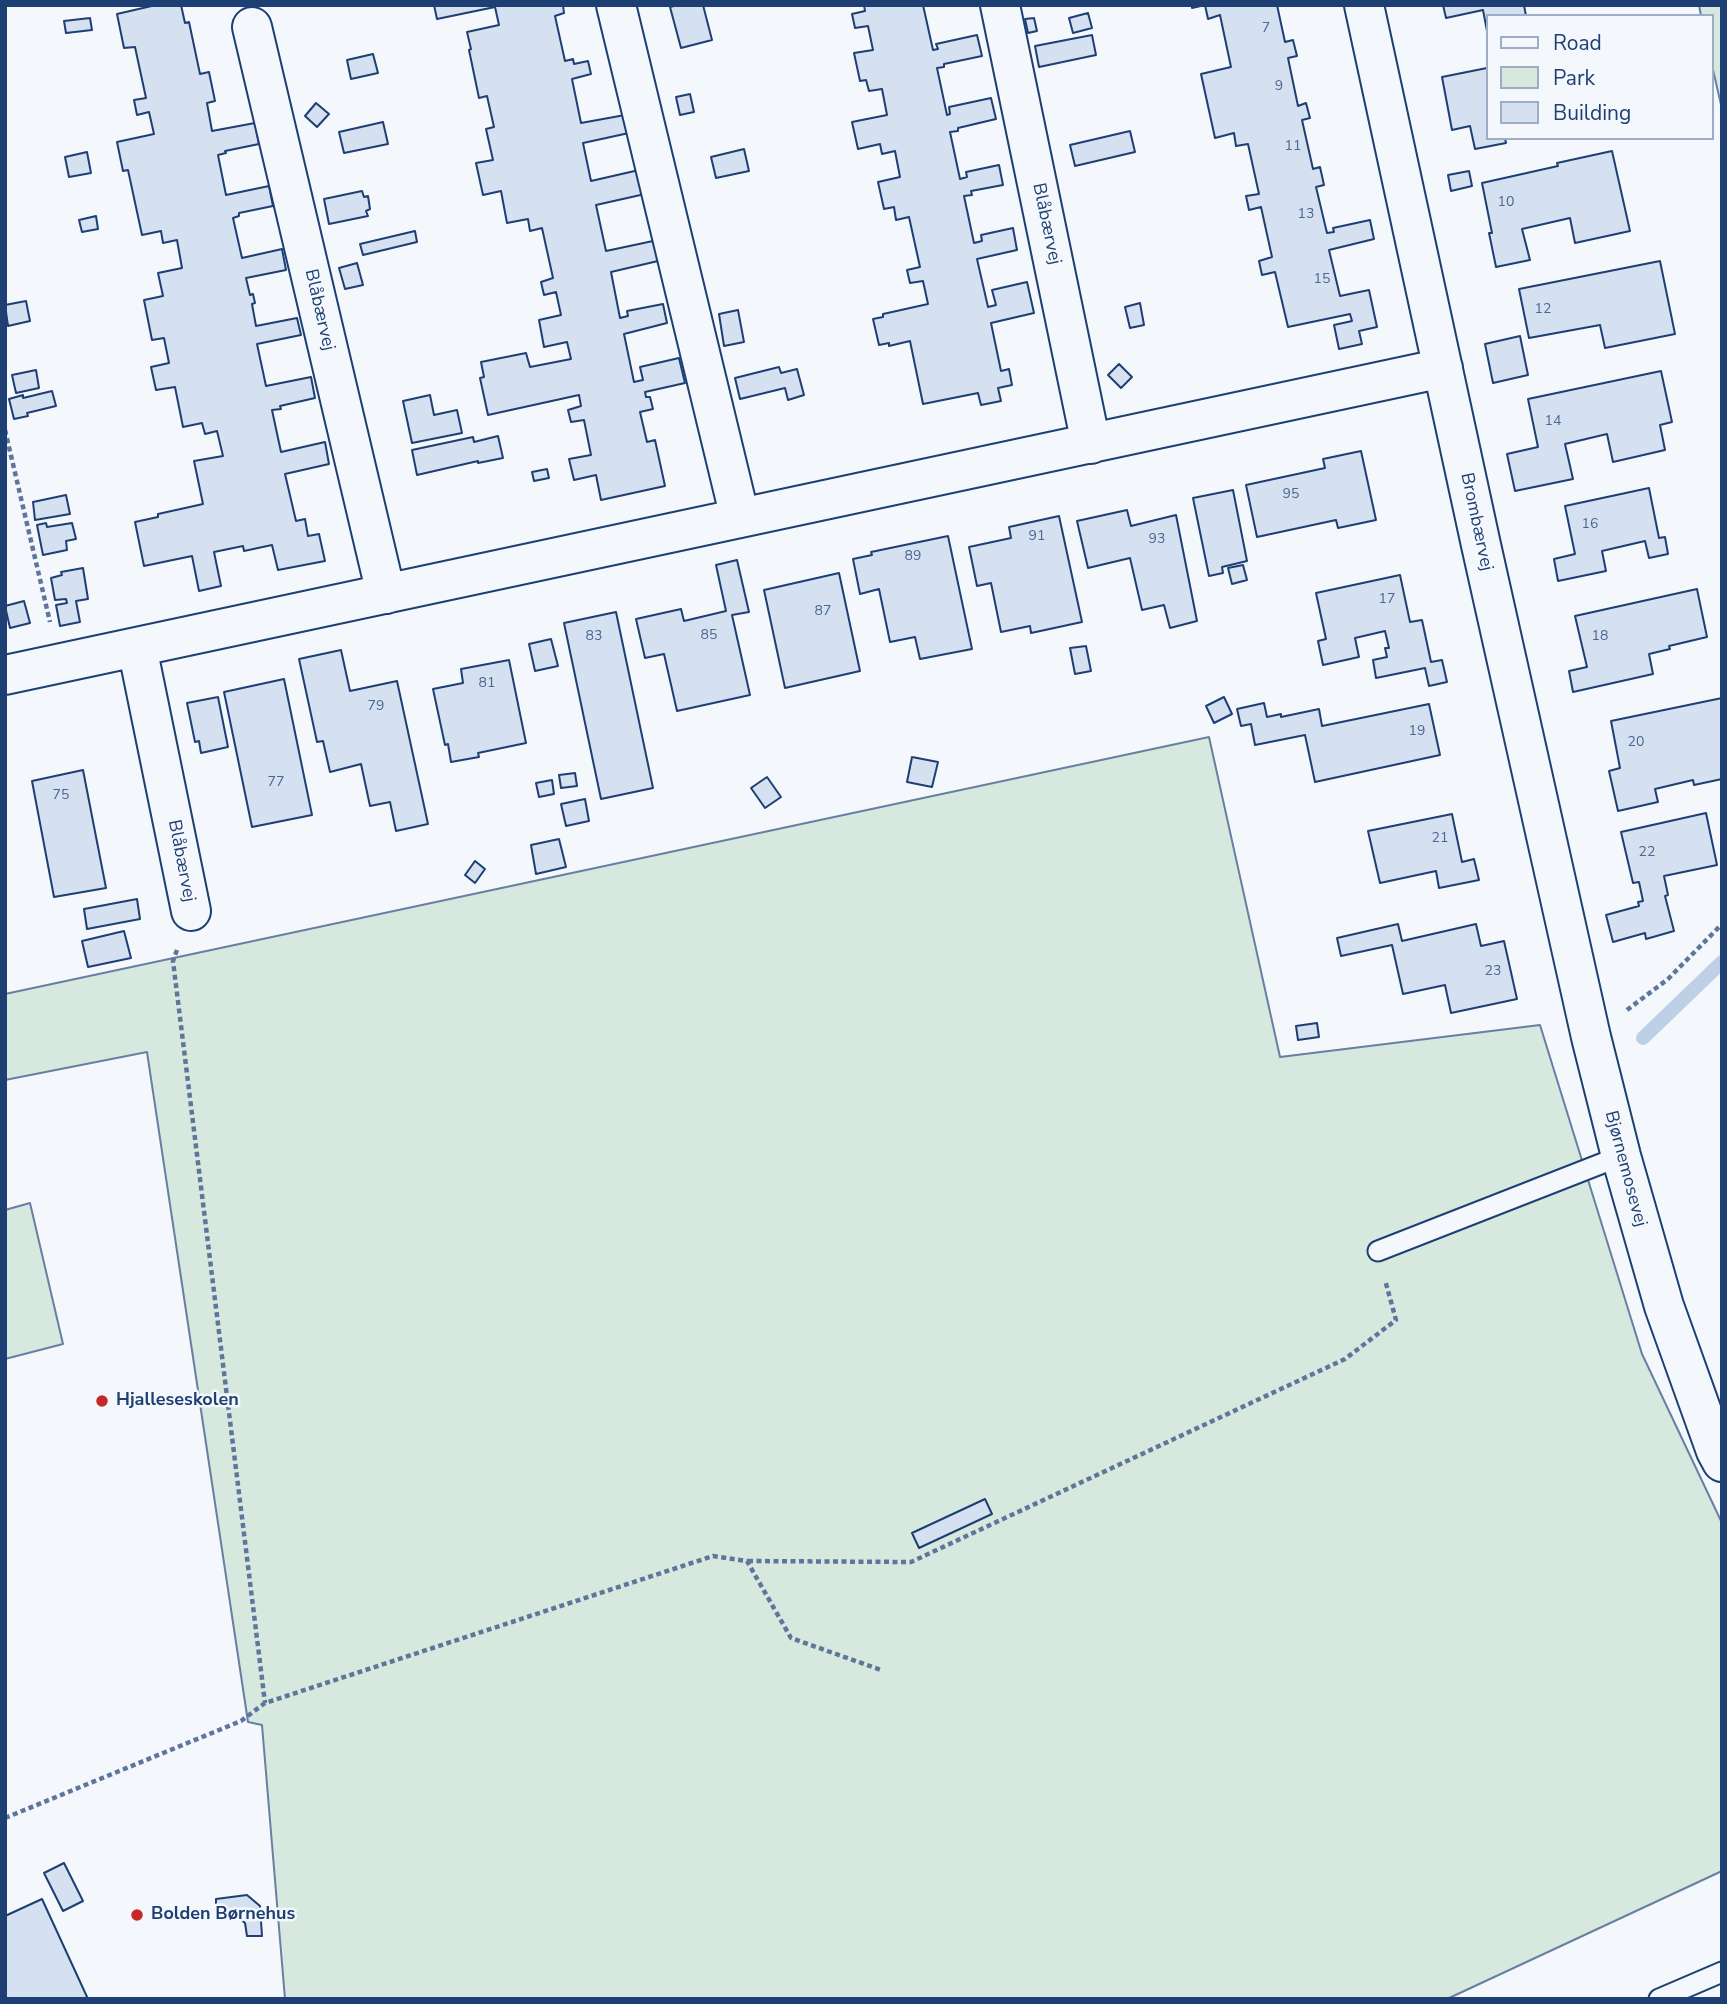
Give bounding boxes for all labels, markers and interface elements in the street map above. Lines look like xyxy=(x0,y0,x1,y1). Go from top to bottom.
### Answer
legend xyxy=(1486,14,1713,140)
house number: 7 xyxy=(1262,21,1270,37)
text: Road xyxy=(1553,29,1602,57)
text: Park xyxy=(1553,64,1595,92)
house number: 9 xyxy=(1275,79,1283,95)
text: Building xyxy=(1553,99,1631,127)
house number: 11 xyxy=(1285,139,1301,155)
street label: Blåbærvej xyxy=(1027,181,1065,267)
house number: 10 xyxy=(1498,195,1514,211)
house number: 13 xyxy=(1298,207,1314,223)
street label: Blåbærvej xyxy=(299,267,339,353)
house number: 15 xyxy=(1314,272,1330,288)
house number: 12 xyxy=(1535,302,1551,318)
house number: 14 xyxy=(1545,414,1561,430)
street label: Brombærvej xyxy=(1455,471,1497,573)
house number: 95 xyxy=(1283,487,1299,503)
house number: 16 xyxy=(1582,517,1598,533)
house number: 91 xyxy=(1029,529,1045,545)
house number: 93 xyxy=(1149,532,1165,548)
house number: 89 xyxy=(905,549,921,565)
house number: 17 xyxy=(1379,592,1395,608)
house number: 87 xyxy=(815,604,831,620)
house number: 85 xyxy=(701,628,717,644)
house number: 83 xyxy=(586,629,602,645)
house number: 18 xyxy=(1592,629,1608,645)
house number: 81 xyxy=(479,676,495,692)
house number: 79 xyxy=(368,699,384,715)
house number: 19 xyxy=(1409,724,1425,740)
house number: 20 xyxy=(1628,735,1644,751)
house number: 77 xyxy=(268,775,284,791)
house number: 75 xyxy=(53,788,69,804)
street label: Blåbærvej xyxy=(162,818,200,904)
house number: 21 xyxy=(1432,831,1448,847)
house number: 22 xyxy=(1639,845,1655,861)
house number: 23 xyxy=(1485,964,1501,980)
street label: Bjørnemosevej xyxy=(1599,1109,1651,1229)
place label: Hjalleseskolen xyxy=(116,1390,239,1412)
marker: Hjalleseskolen xyxy=(94,1393,110,1409)
place label: Bolden Børnehus xyxy=(151,1904,295,1926)
marker: Bolden Børnehus xyxy=(129,1907,145,1923)

